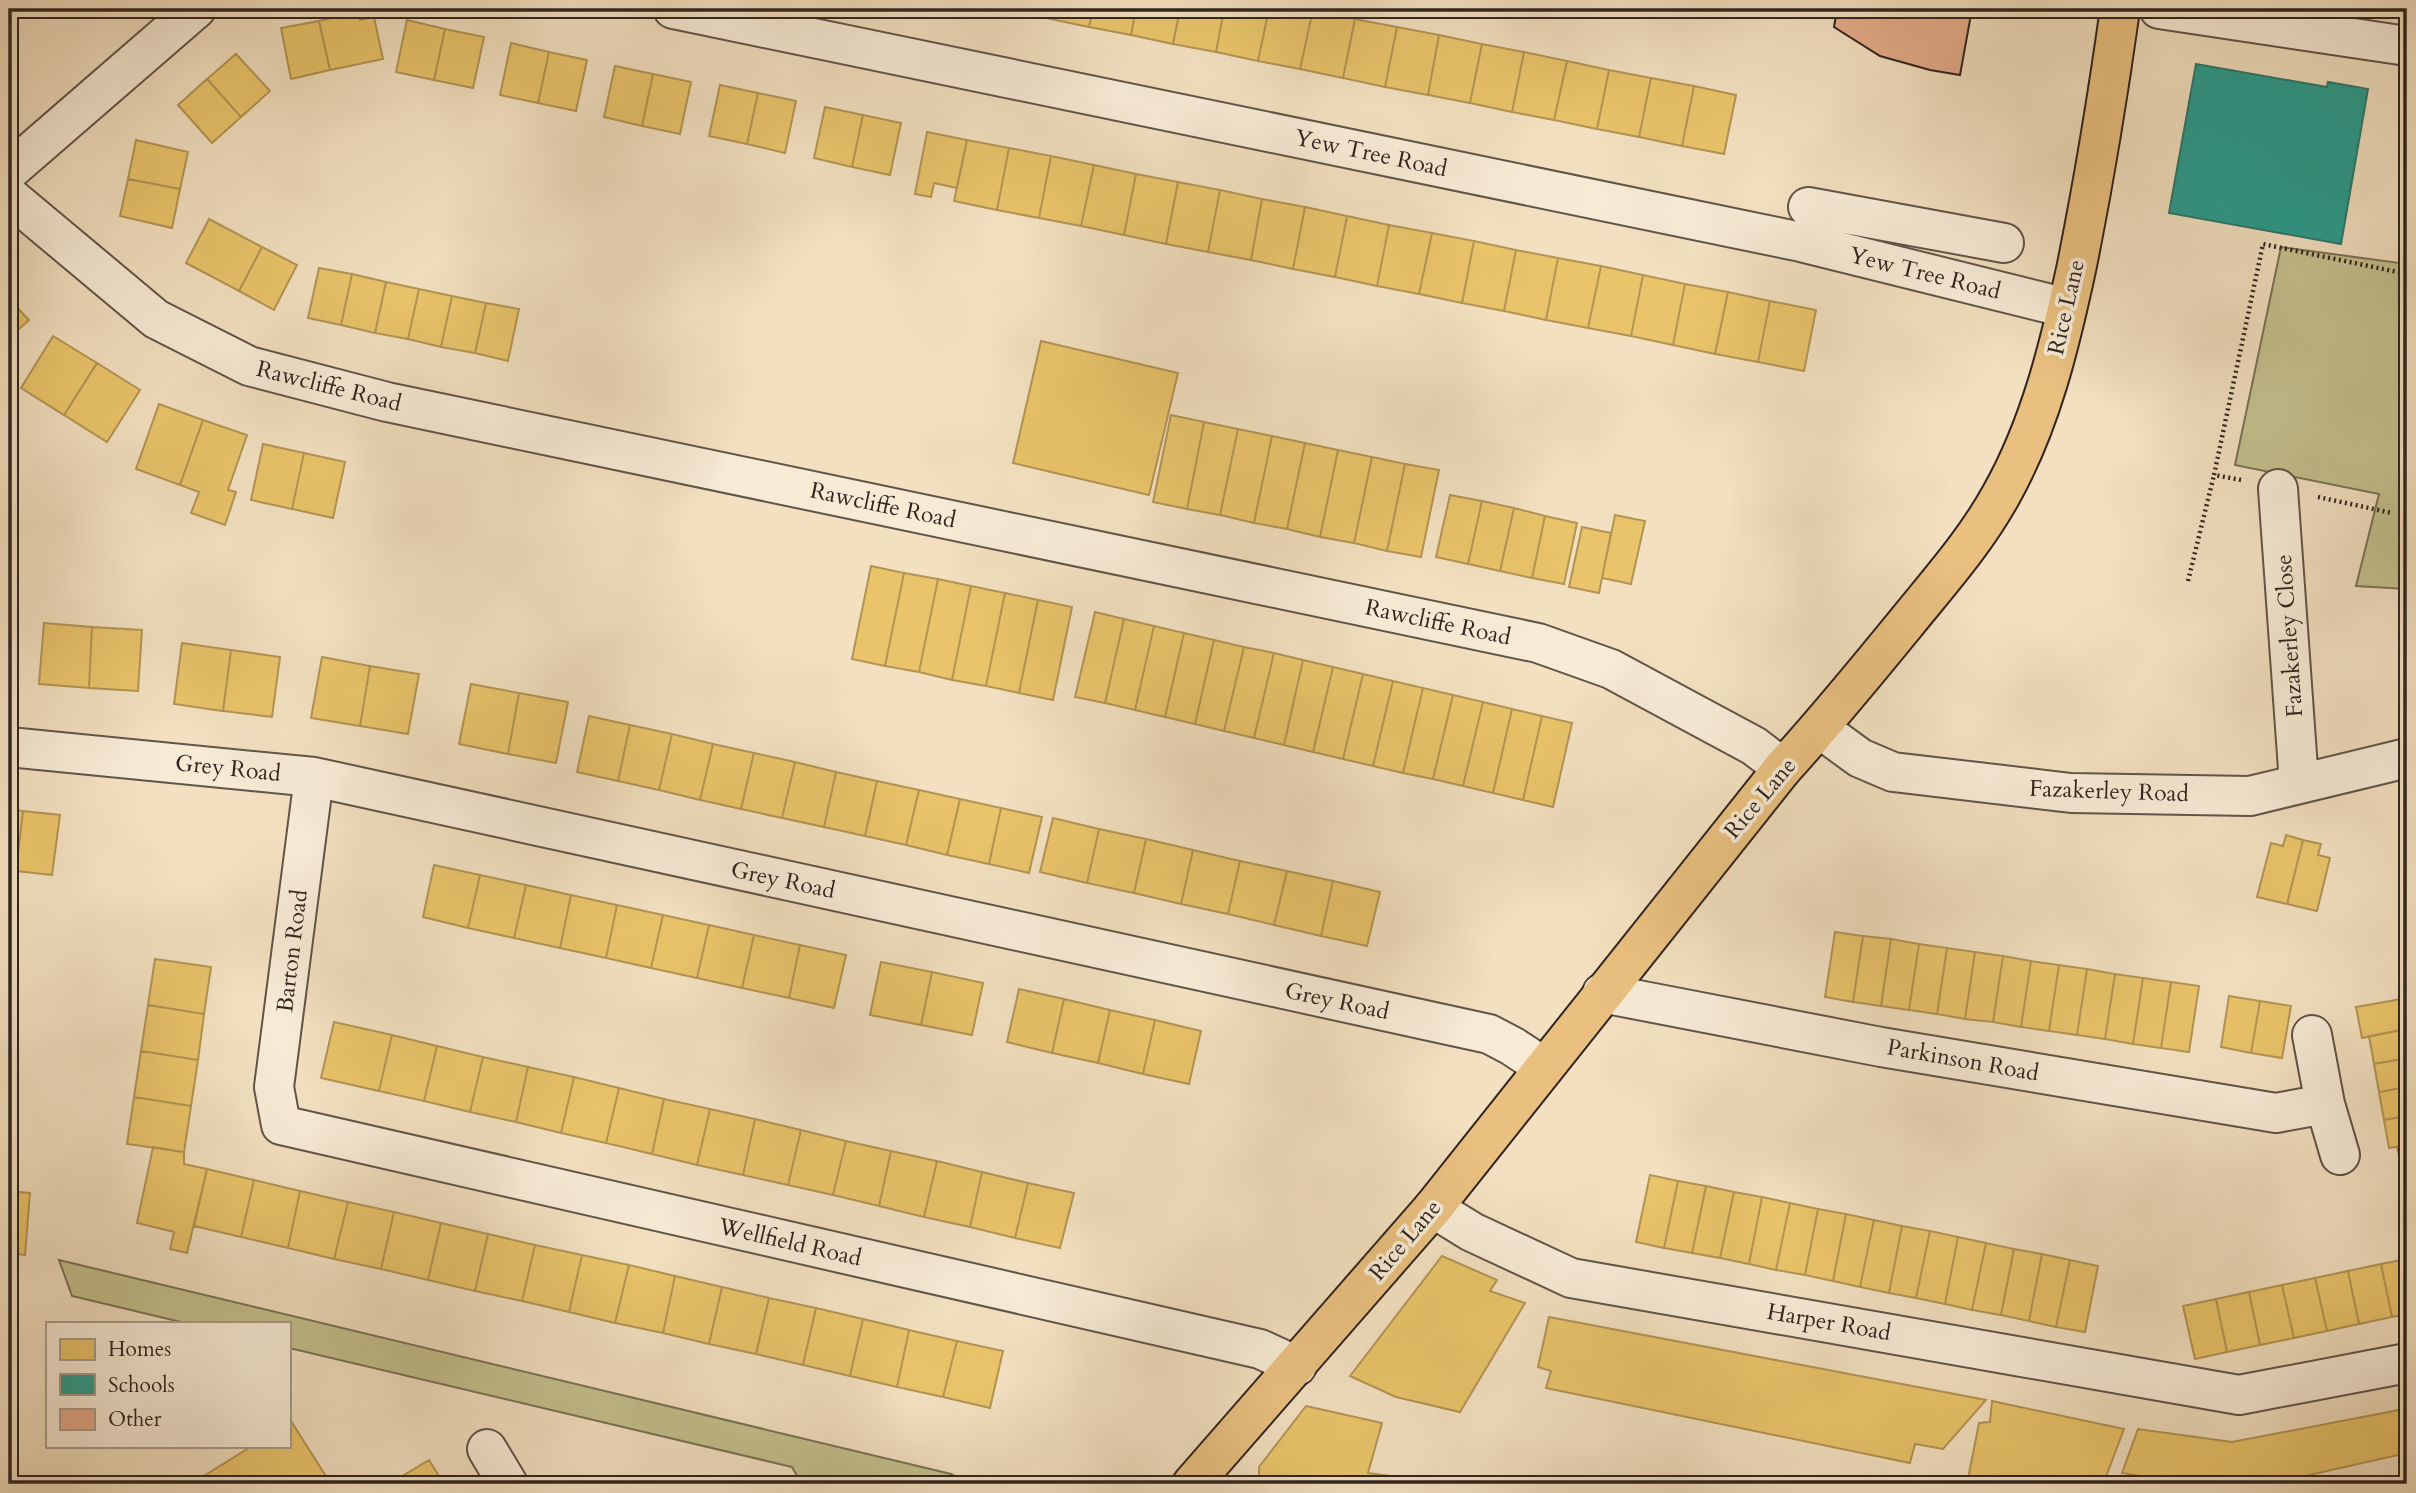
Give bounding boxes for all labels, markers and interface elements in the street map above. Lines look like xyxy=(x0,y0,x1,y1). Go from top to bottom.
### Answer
street label: Yew Tree Road xyxy=(1292,122,1451,184)
street label: Yew Tree Road xyxy=(1846,239,2005,307)
street label: Rice Lane xyxy=(2040,256,2092,358)
street label: Rawcliffe Road xyxy=(253,353,405,419)
street label: Rawcliffe Road xyxy=(807,474,959,536)
street label: Fazakerley Close xyxy=(2268,554,2310,718)
street label: Rawcliffe Road xyxy=(1362,591,1514,653)
street label: Grey Road xyxy=(174,747,283,789)
street label: Rice Lane xyxy=(1717,751,1803,845)
street label: Fazakerley Road xyxy=(2029,773,2190,809)
street label: Grey Road xyxy=(728,854,839,906)
street label: Barton Road xyxy=(269,887,315,1014)
street label: Grey Road xyxy=(1282,975,1393,1027)
street label: Parkinson Road xyxy=(1885,1031,2042,1089)
street label: Rice Lane xyxy=(1362,1193,1448,1287)
street label: Wellfield Road xyxy=(715,1210,865,1274)
street label: Harper Road xyxy=(1765,1296,1894,1348)
legend xyxy=(46,1322,290,1448)
text: Homes xyxy=(108,1335,171,1364)
text: Schools xyxy=(108,1371,175,1400)
text: Other xyxy=(108,1405,162,1434)

